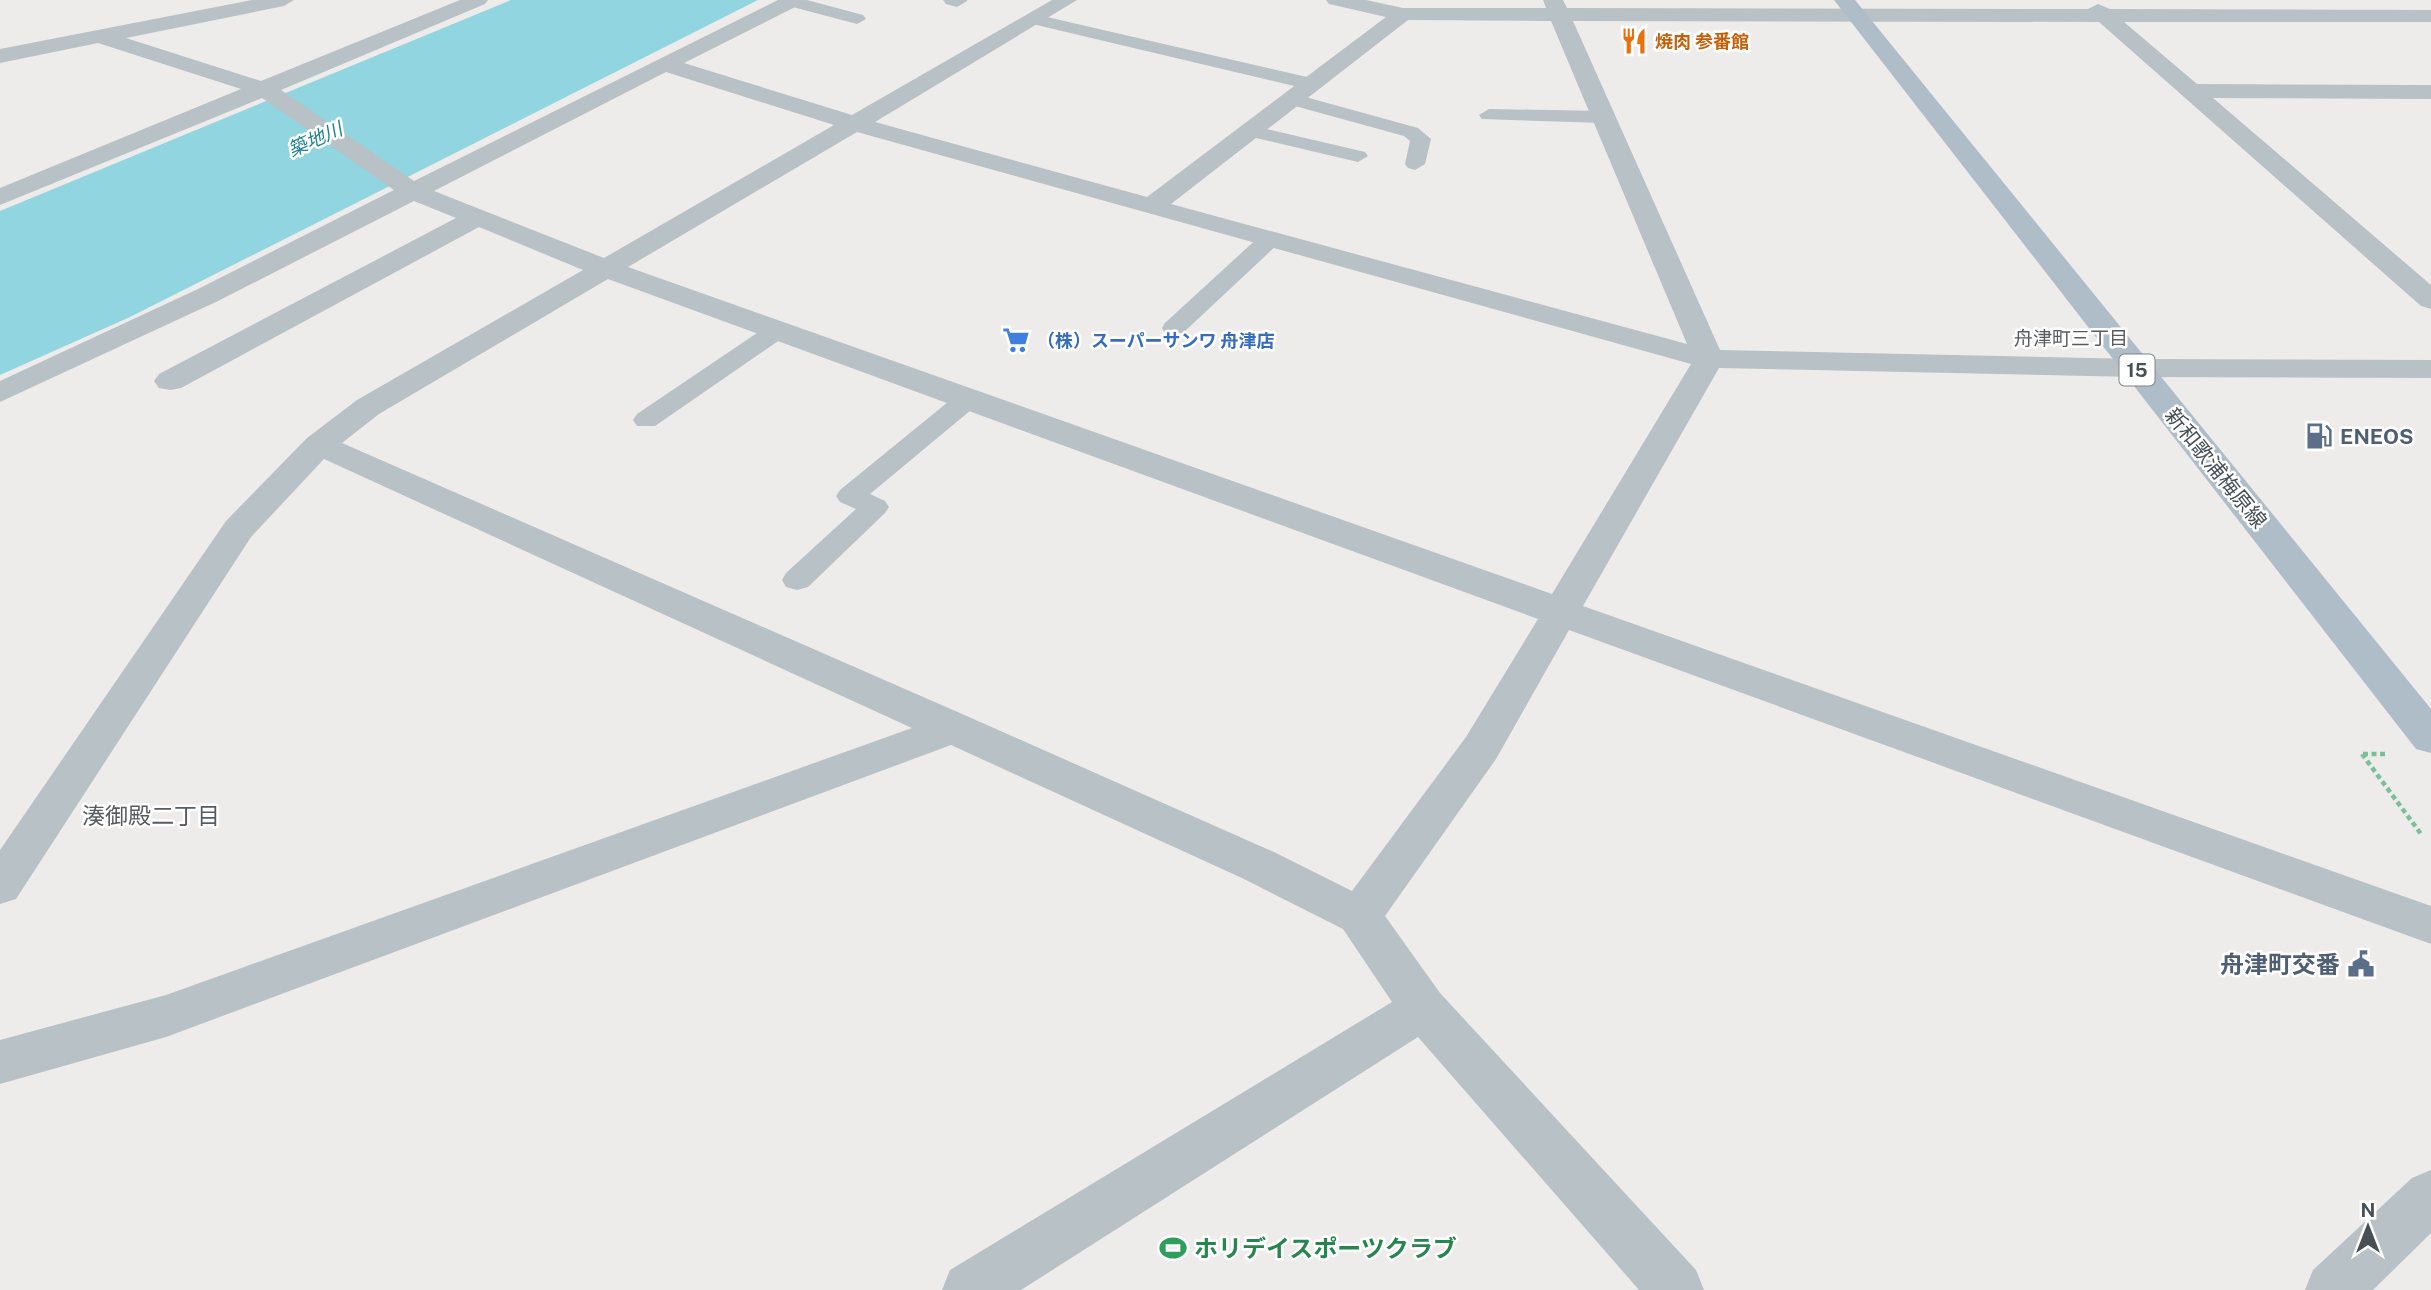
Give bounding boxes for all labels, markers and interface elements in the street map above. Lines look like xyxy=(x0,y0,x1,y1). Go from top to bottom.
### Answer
restaurant icon: 焼肉 参番館 xyxy=(1619,26,1649,56)
place label: 焼肉 参番館 xyxy=(1655,31,1749,52)
water label: 築地川 xyxy=(284,117,347,161)
supermarket icon: （株）スーパーサンワ 舟津店 xyxy=(1001,325,1031,355)
district label: 舟津町三丁目 xyxy=(2014,327,2128,349)
place label: （株）スーパーサンワ 舟津店 xyxy=(1037,330,1275,351)
road number: 15 xyxy=(2120,354,2154,386)
street label: 新和歌浦梅原線 xyxy=(2160,403,2272,533)
fuel station icon: ENEOS xyxy=(2304,421,2334,451)
place label: ENEOS xyxy=(2340,424,2414,449)
district label: 湊御殿二丁目 xyxy=(82,802,220,829)
public building icon: 舟津町交番 xyxy=(2346,949,2376,979)
place label: 舟津町交番 xyxy=(2220,950,2340,978)
north arrow xyxy=(2333,1192,2403,1262)
text: N xyxy=(2361,1199,2375,1221)
sports icon: ホリデイスポーツクラブ xyxy=(1158,1233,1188,1263)
place label: ホリデイスポーツクラブ xyxy=(1194,1234,1457,1262)

